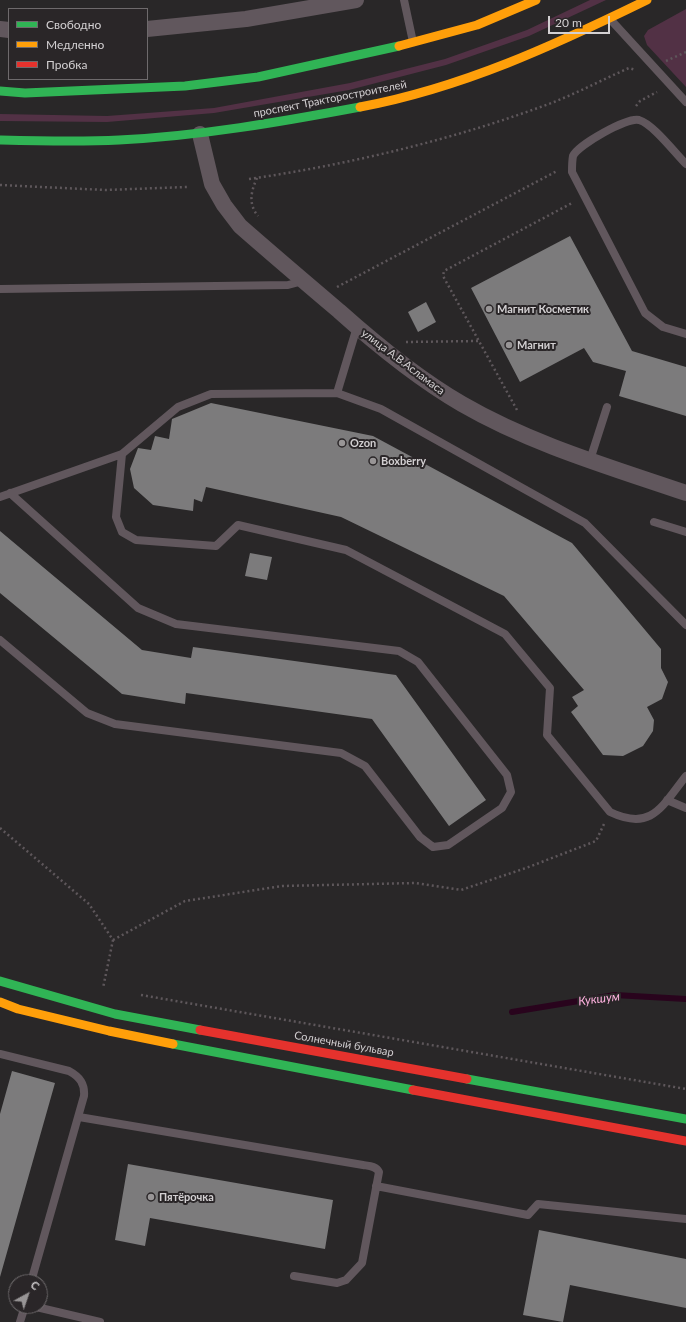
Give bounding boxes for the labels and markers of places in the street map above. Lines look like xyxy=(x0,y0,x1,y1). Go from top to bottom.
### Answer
place label: Магнит Косметик xyxy=(497,302,589,316)
marker: Магнит Косметик xyxy=(484,304,494,314)
place label: Магнит xyxy=(517,338,556,352)
marker: Магнит xyxy=(504,340,514,350)
place label: Ozon xyxy=(350,436,376,450)
marker: Ozon xyxy=(337,438,347,448)
place label: Boxberry xyxy=(381,454,426,468)
marker: Boxberry xyxy=(368,456,378,466)
place label: Пятёрочка xyxy=(159,1190,214,1204)
marker: Пятёрочка xyxy=(146,1192,156,1202)

